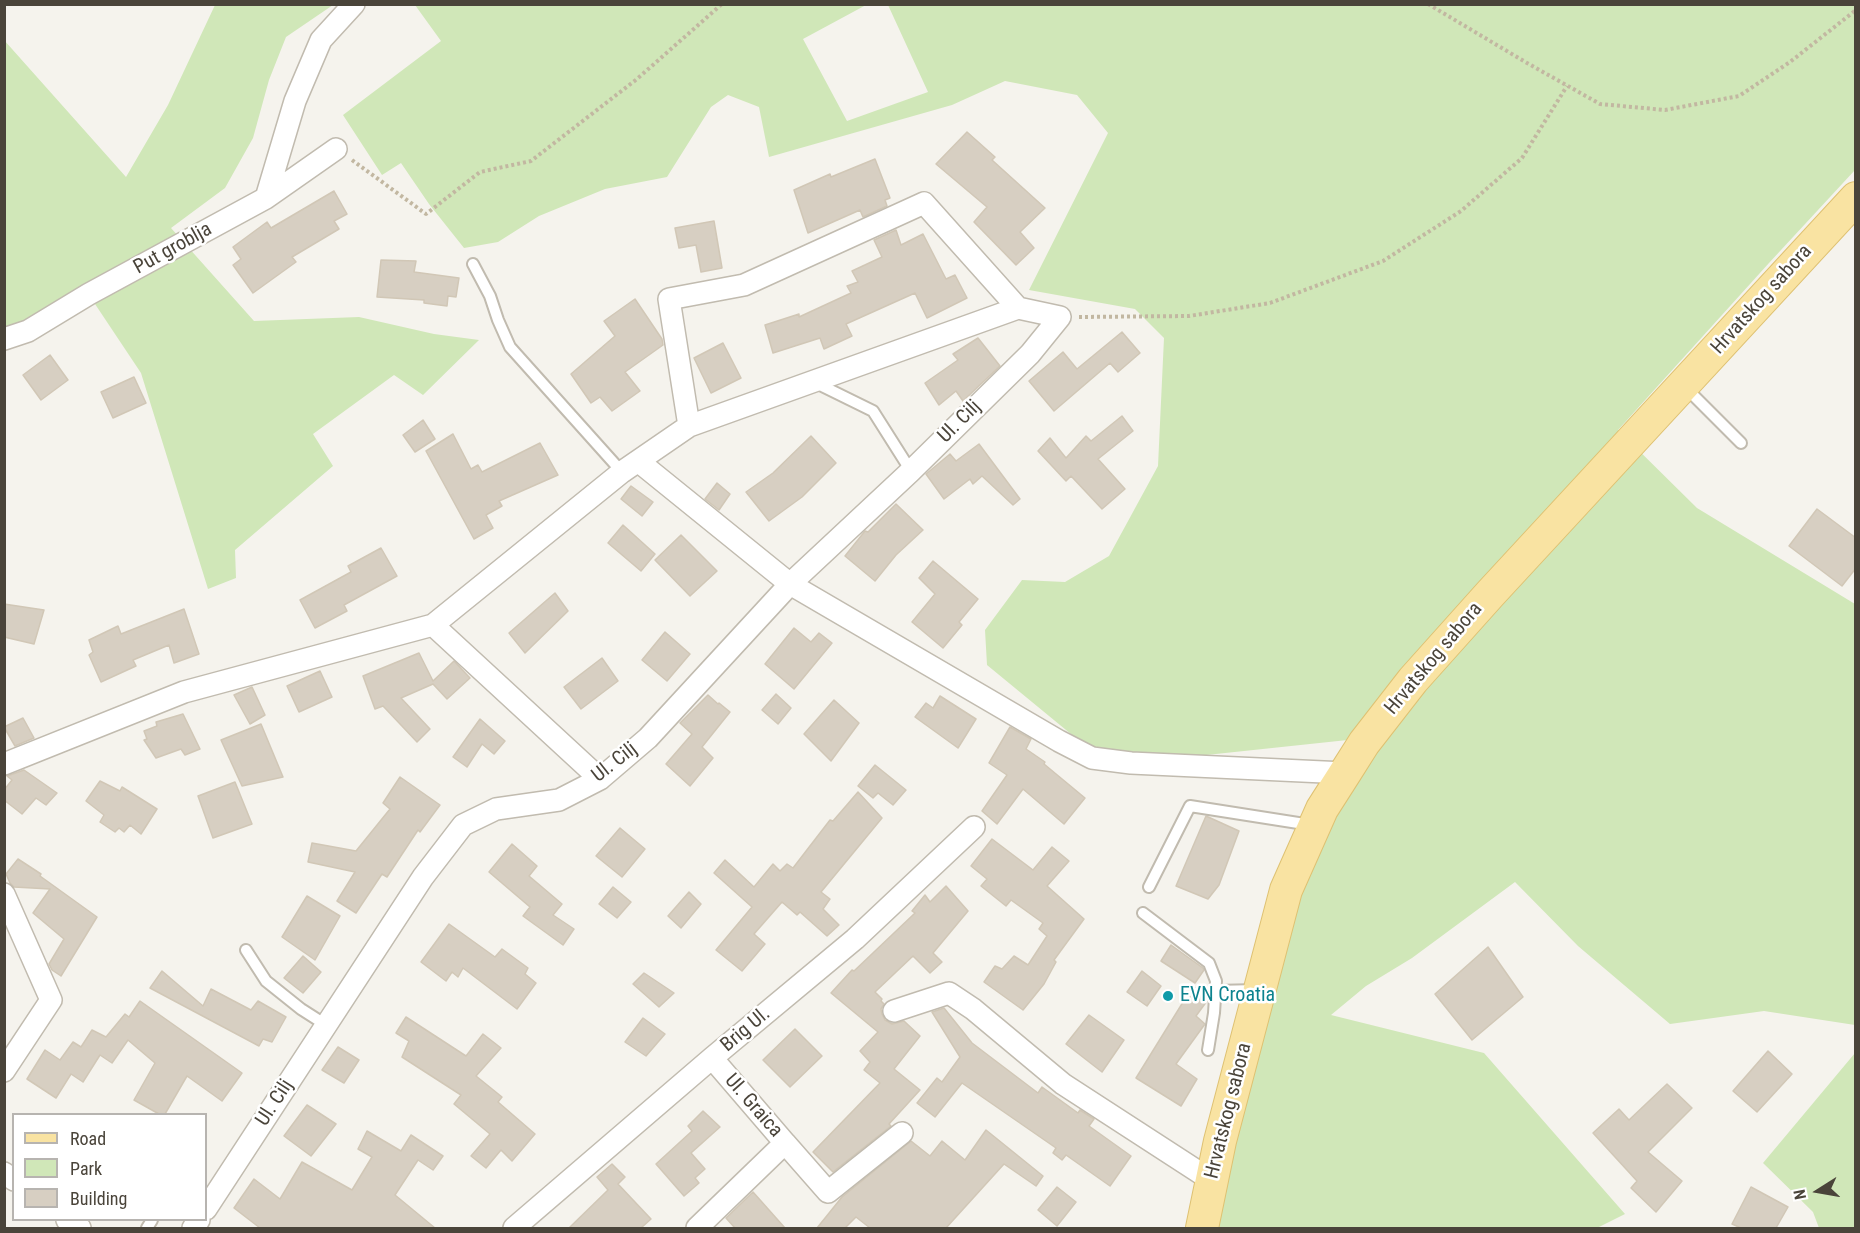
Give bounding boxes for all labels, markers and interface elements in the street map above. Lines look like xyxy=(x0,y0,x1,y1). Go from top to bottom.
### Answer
street label: Put groblja xyxy=(130,218,216,280)
street label: Hrvatskog sabora xyxy=(1707,240,1817,360)
street label: Ul. Cilj xyxy=(934,396,986,448)
street label: Hrvatskog sabora xyxy=(1380,598,1488,720)
street label: Ul. Cilj xyxy=(588,738,642,788)
place label: EVN Croatia xyxy=(1180,984,1275,1008)
marker: EVN Croatia xyxy=(1161,989,1175,1003)
street label: Brig Ul. xyxy=(716,1002,776,1058)
street label: Hrvatskog sabora xyxy=(1201,1041,1257,1181)
street label: Ul. Graica xyxy=(719,1069,787,1143)
street label: Ul. Cilj xyxy=(251,1075,299,1131)
legend xyxy=(12,1113,207,1221)
text: Road xyxy=(70,1128,106,1149)
text: Park xyxy=(70,1158,102,1179)
north arrow xyxy=(1788,1161,1848,1221)
text: Building xyxy=(70,1188,127,1209)
text: N xyxy=(1790,1188,1810,1201)

